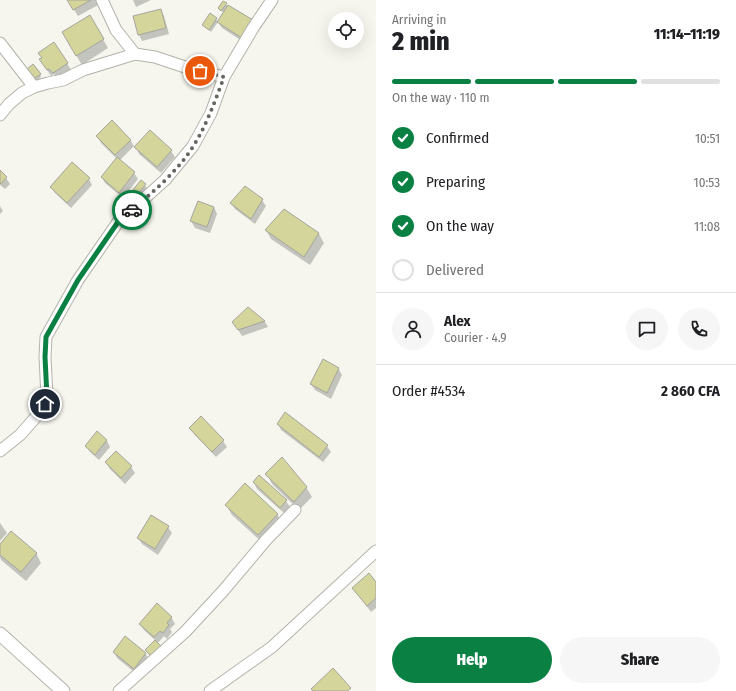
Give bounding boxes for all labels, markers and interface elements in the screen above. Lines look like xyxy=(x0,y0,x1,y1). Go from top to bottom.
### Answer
map controls xyxy=(328,12,364,48)
button: locate xyxy=(328,12,364,48)
text: Arriving in xyxy=(392,12,446,27)
text: 11:14–11:19 xyxy=(654,25,720,43)
text: 2 min xyxy=(392,26,450,57)
pin xyxy=(183,54,217,88)
icon: bag xyxy=(189,60,211,82)
text: On the way · 110 m xyxy=(392,90,490,105)
icon: check xyxy=(392,127,414,149)
text: Confirmed xyxy=(426,129,489,147)
text: 10:51 xyxy=(695,131,720,146)
icon: check xyxy=(392,171,414,193)
text: Preparing xyxy=(426,173,485,191)
text: 10:53 xyxy=(694,175,720,190)
courier xyxy=(112,190,152,230)
icon: car xyxy=(121,199,143,221)
icon: check xyxy=(392,215,414,237)
text: On the way xyxy=(426,217,494,235)
text: 11:08 xyxy=(694,219,720,234)
text: Delivered xyxy=(426,261,484,279)
button: person xyxy=(392,308,434,350)
button: chat xyxy=(626,308,668,350)
button: phone xyxy=(678,308,720,350)
text: Alex xyxy=(444,312,471,330)
text: Courier · 4.9 xyxy=(444,330,507,345)
text: Order #4534 xyxy=(392,382,465,400)
text: 2 860 CFA xyxy=(661,382,720,400)
pin xyxy=(28,387,62,421)
icon: home xyxy=(34,393,56,415)
button: Help xyxy=(392,637,552,683)
button: Share xyxy=(560,637,720,683)

